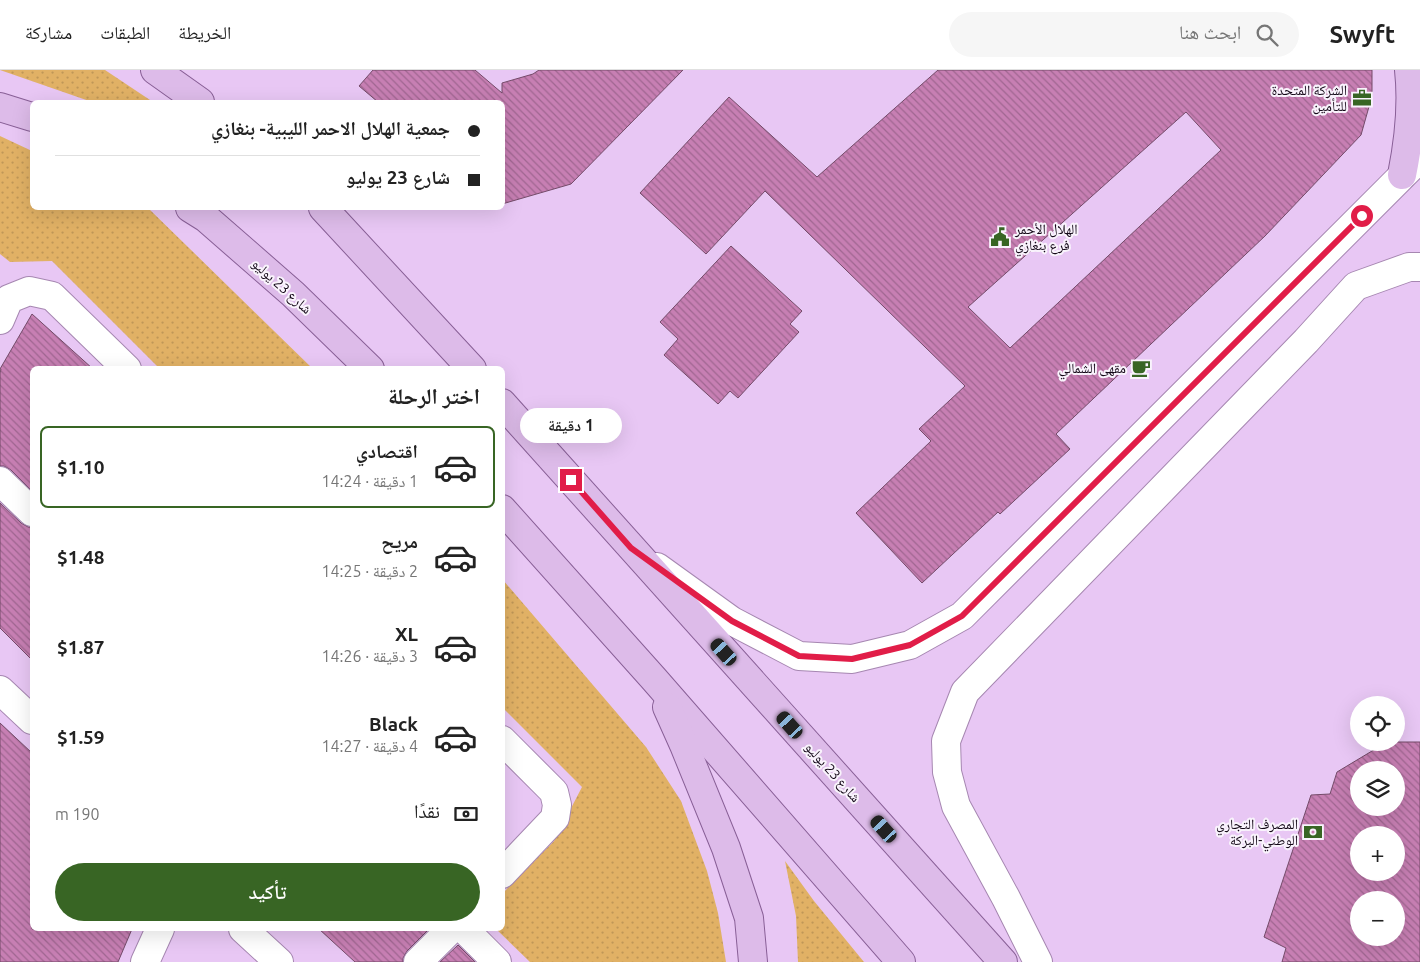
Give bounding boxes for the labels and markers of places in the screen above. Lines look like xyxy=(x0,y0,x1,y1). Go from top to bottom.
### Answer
place label: الشركة المتحدة للتأمين xyxy=(1272,82,1347,115)
office icon: الشركة المتحدة للتأمين xyxy=(1351,87,1373,109)
place label: الهلال الأحمر فرع بنغازي xyxy=(1014,221,1078,257)
public building icon: الهلال الأحمر فرع بنغازي xyxy=(989,226,1011,248)
cafe icon: مقهى الشمالي xyxy=(1130,357,1152,379)
place label: مقهى الشمالي xyxy=(1059,360,1126,380)
place label: المصرف التجاري الوطني-البركة xyxy=(1216,816,1298,852)
bank icon: المصرف التجاري الوطني-البركة xyxy=(1302,821,1324,843)

